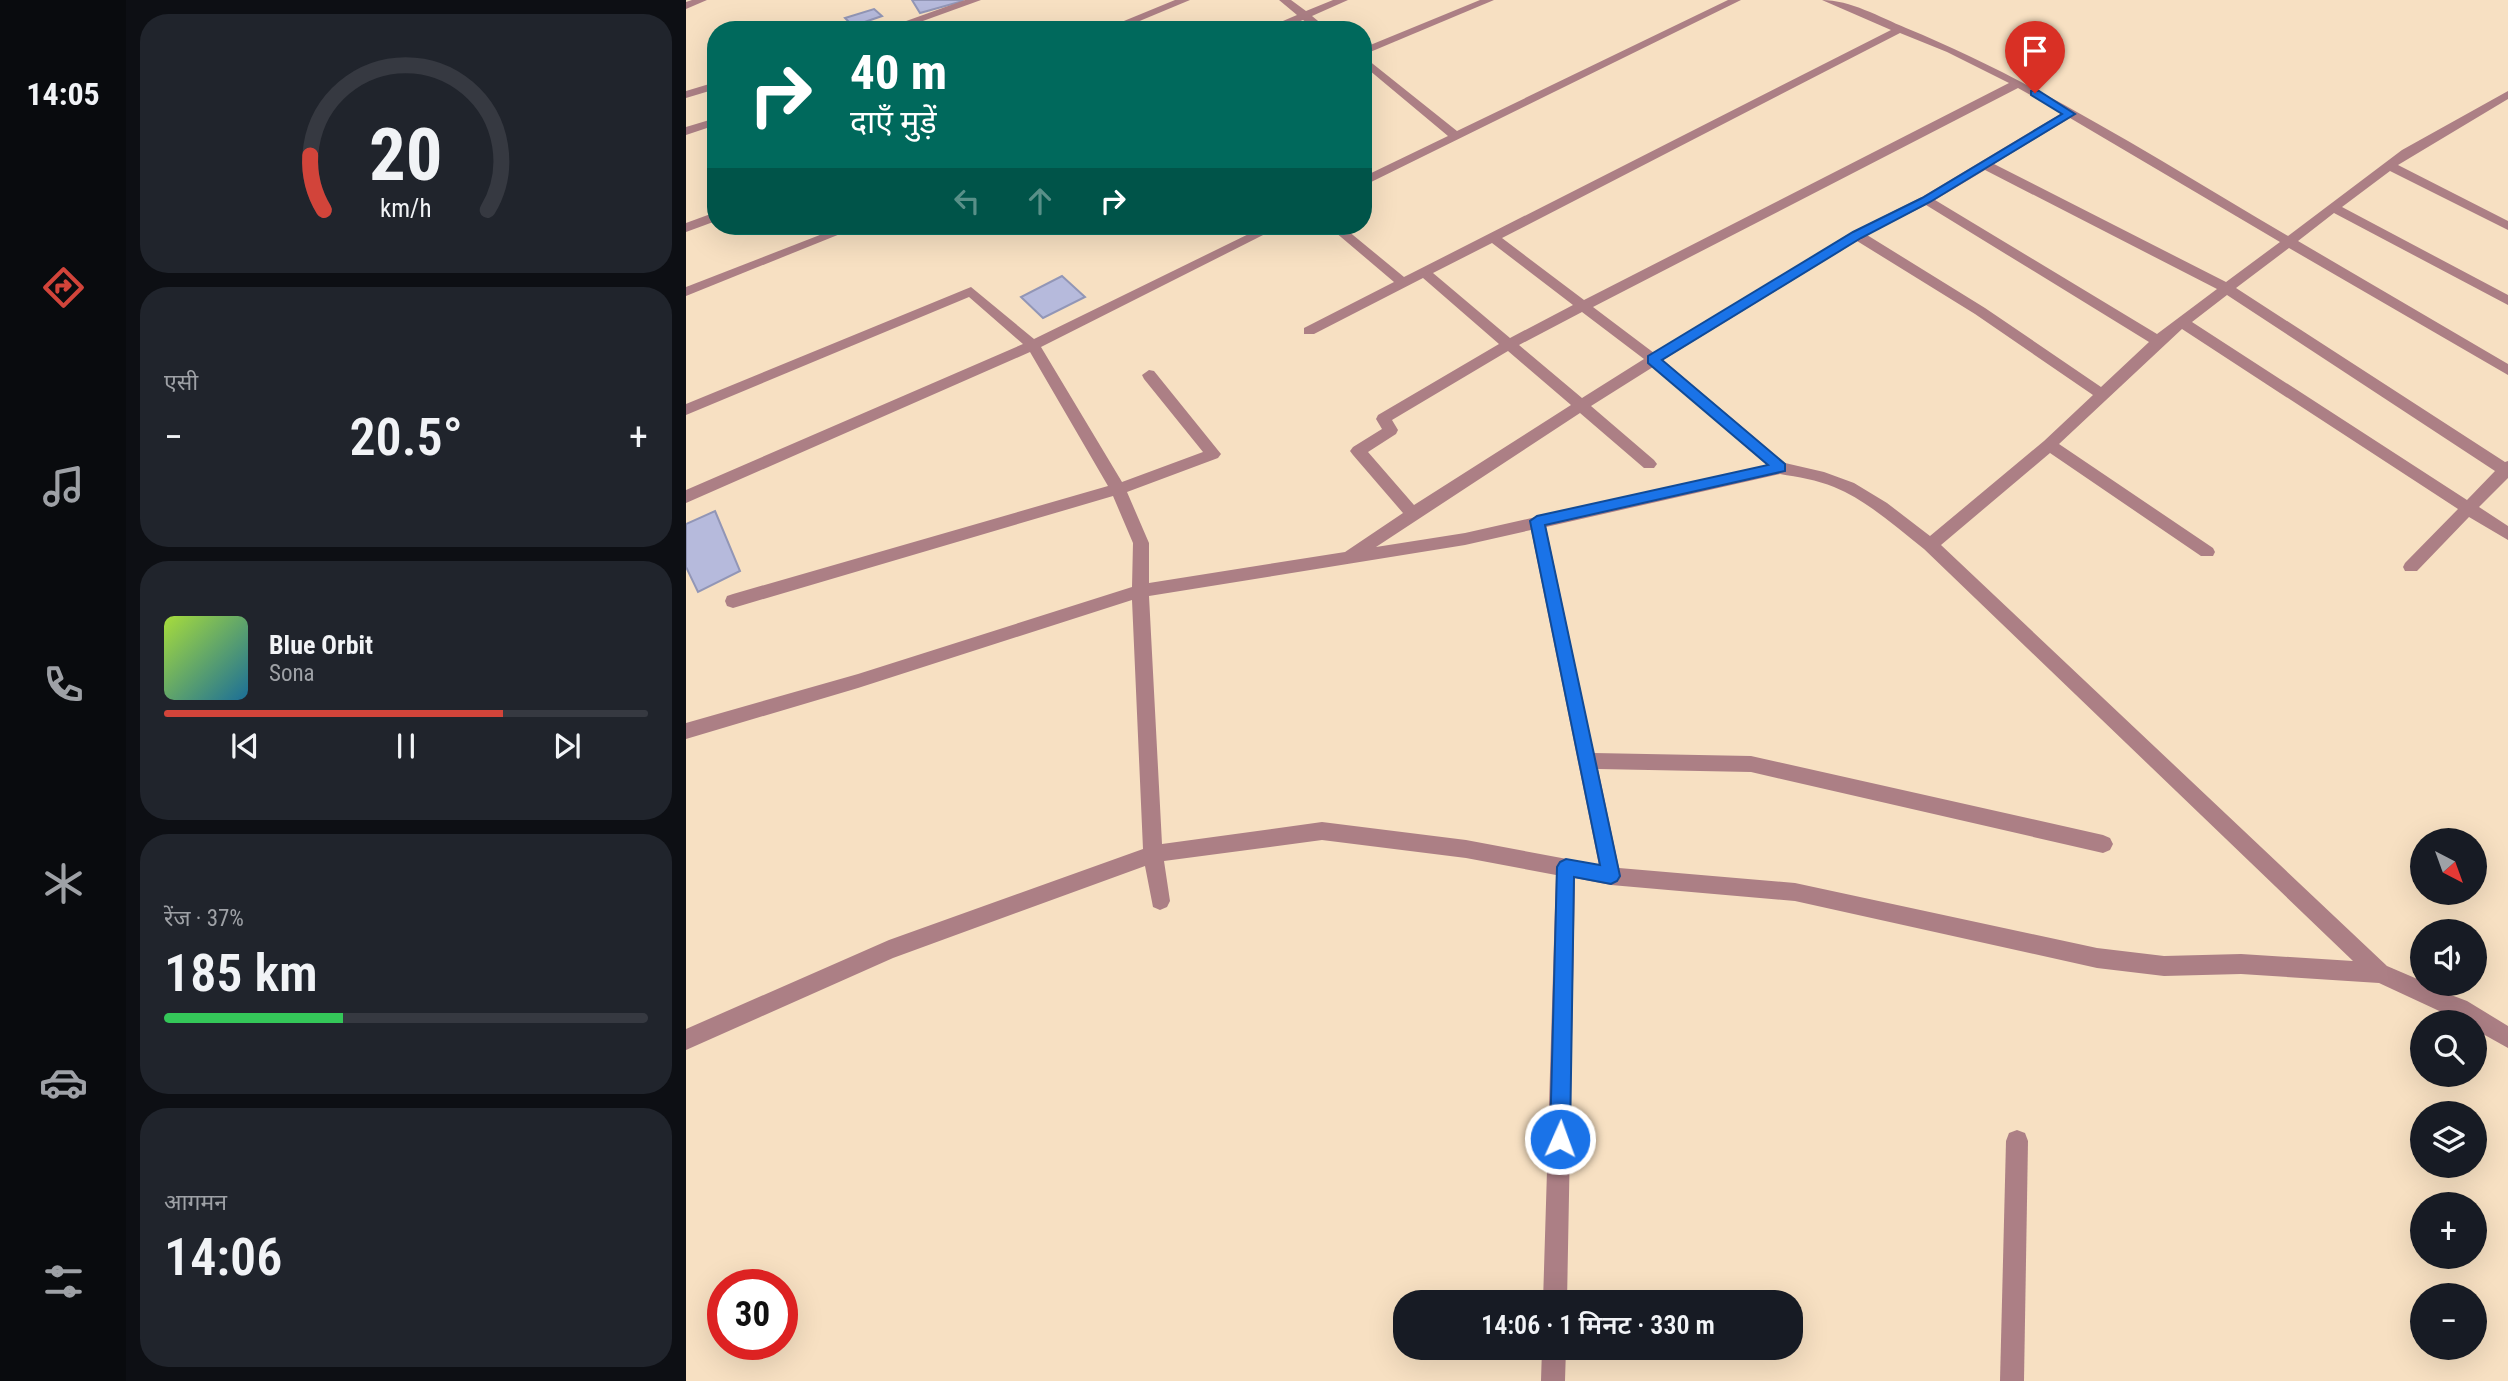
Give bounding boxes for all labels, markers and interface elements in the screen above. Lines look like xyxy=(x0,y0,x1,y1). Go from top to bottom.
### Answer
pin xyxy=(2005,21,2065,93)
icon: arrive xyxy=(2016,32,2054,70)
text: 40 m xyxy=(850,44,947,101)
icon: right xyxy=(735,49,826,140)
text: 14:05 xyxy=(26,75,100,113)
text: दाएँ मुड़ें xyxy=(850,103,937,141)
text: 20 xyxy=(369,112,443,198)
icon: left xyxy=(948,182,986,220)
icon: ahead xyxy=(1021,182,1059,220)
icon: right xyxy=(1094,182,1132,220)
text: km/h xyxy=(380,194,432,223)
icon: directions xyxy=(39,263,88,312)
text: एसी xyxy=(164,369,198,396)
text: 20.5° xyxy=(349,407,463,468)
text: − xyxy=(164,415,183,459)
text: + xyxy=(629,415,648,459)
icon: music xyxy=(39,462,88,511)
text: Blue Orbit xyxy=(269,630,373,660)
icon: phone xyxy=(39,660,88,709)
text: Sona xyxy=(269,660,315,687)
icon: previous xyxy=(226,727,264,765)
icon: pause xyxy=(387,727,425,765)
icon: next xyxy=(548,727,586,765)
north arrow xyxy=(2410,828,2487,905)
map controls xyxy=(2410,828,2487,1360)
icon: climate xyxy=(39,859,88,908)
text: रेंज · 37% xyxy=(164,905,244,932)
button: sound xyxy=(2410,919,2487,996)
text: 185 km xyxy=(164,943,318,1004)
button: search xyxy=(2410,1010,2487,1087)
icon: car xyxy=(39,1058,88,1107)
button: layers xyxy=(2410,1101,2487,1178)
position arrow xyxy=(1523,1102,1597,1176)
text: आगमन xyxy=(164,1189,227,1216)
button: + xyxy=(2410,1192,2487,1269)
text: 14:06 xyxy=(164,1227,282,1288)
icon: filters xyxy=(39,1257,88,1306)
speed limit sign: 30 xyxy=(707,1269,798,1360)
button: − xyxy=(2410,1283,2487,1360)
text: 14:06 · 1 मिनट · 330 m xyxy=(1481,1310,1715,1340)

